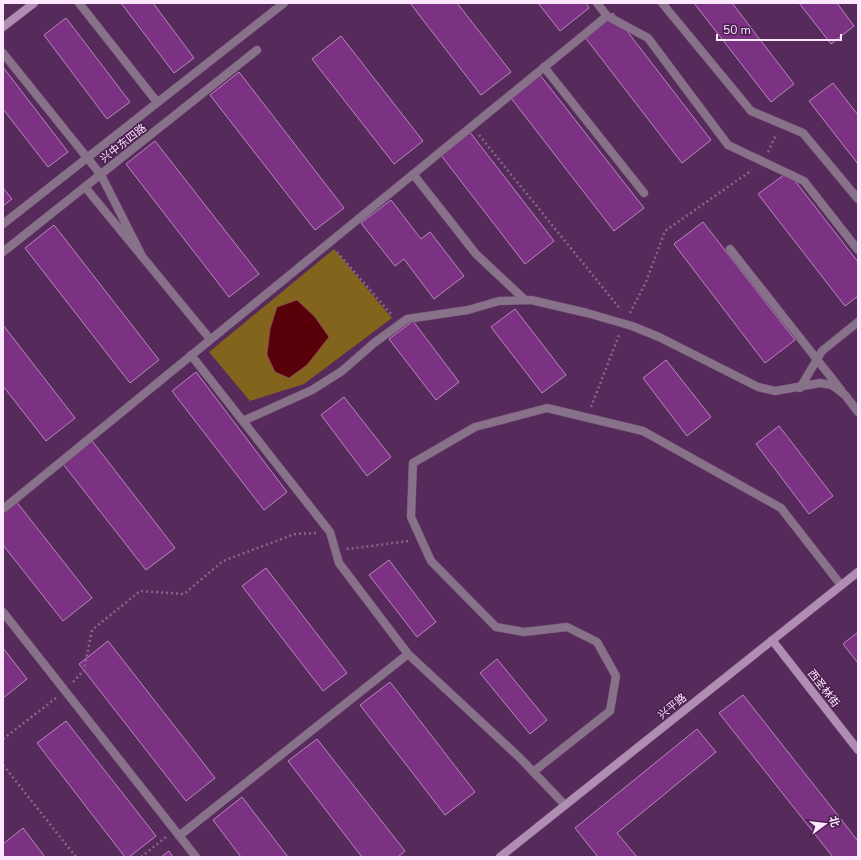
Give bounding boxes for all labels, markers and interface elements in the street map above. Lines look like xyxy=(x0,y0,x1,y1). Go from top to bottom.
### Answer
scale bar xyxy=(717,16,841,42)
text: 50 m xyxy=(723,22,751,38)
street label: 兴中东四路 xyxy=(97,121,150,166)
street label: 西圣林街 xyxy=(804,666,843,710)
street label: 兴平路 xyxy=(655,690,690,723)
north arrow xyxy=(805,804,845,844)
text: 北 xyxy=(826,814,843,829)

